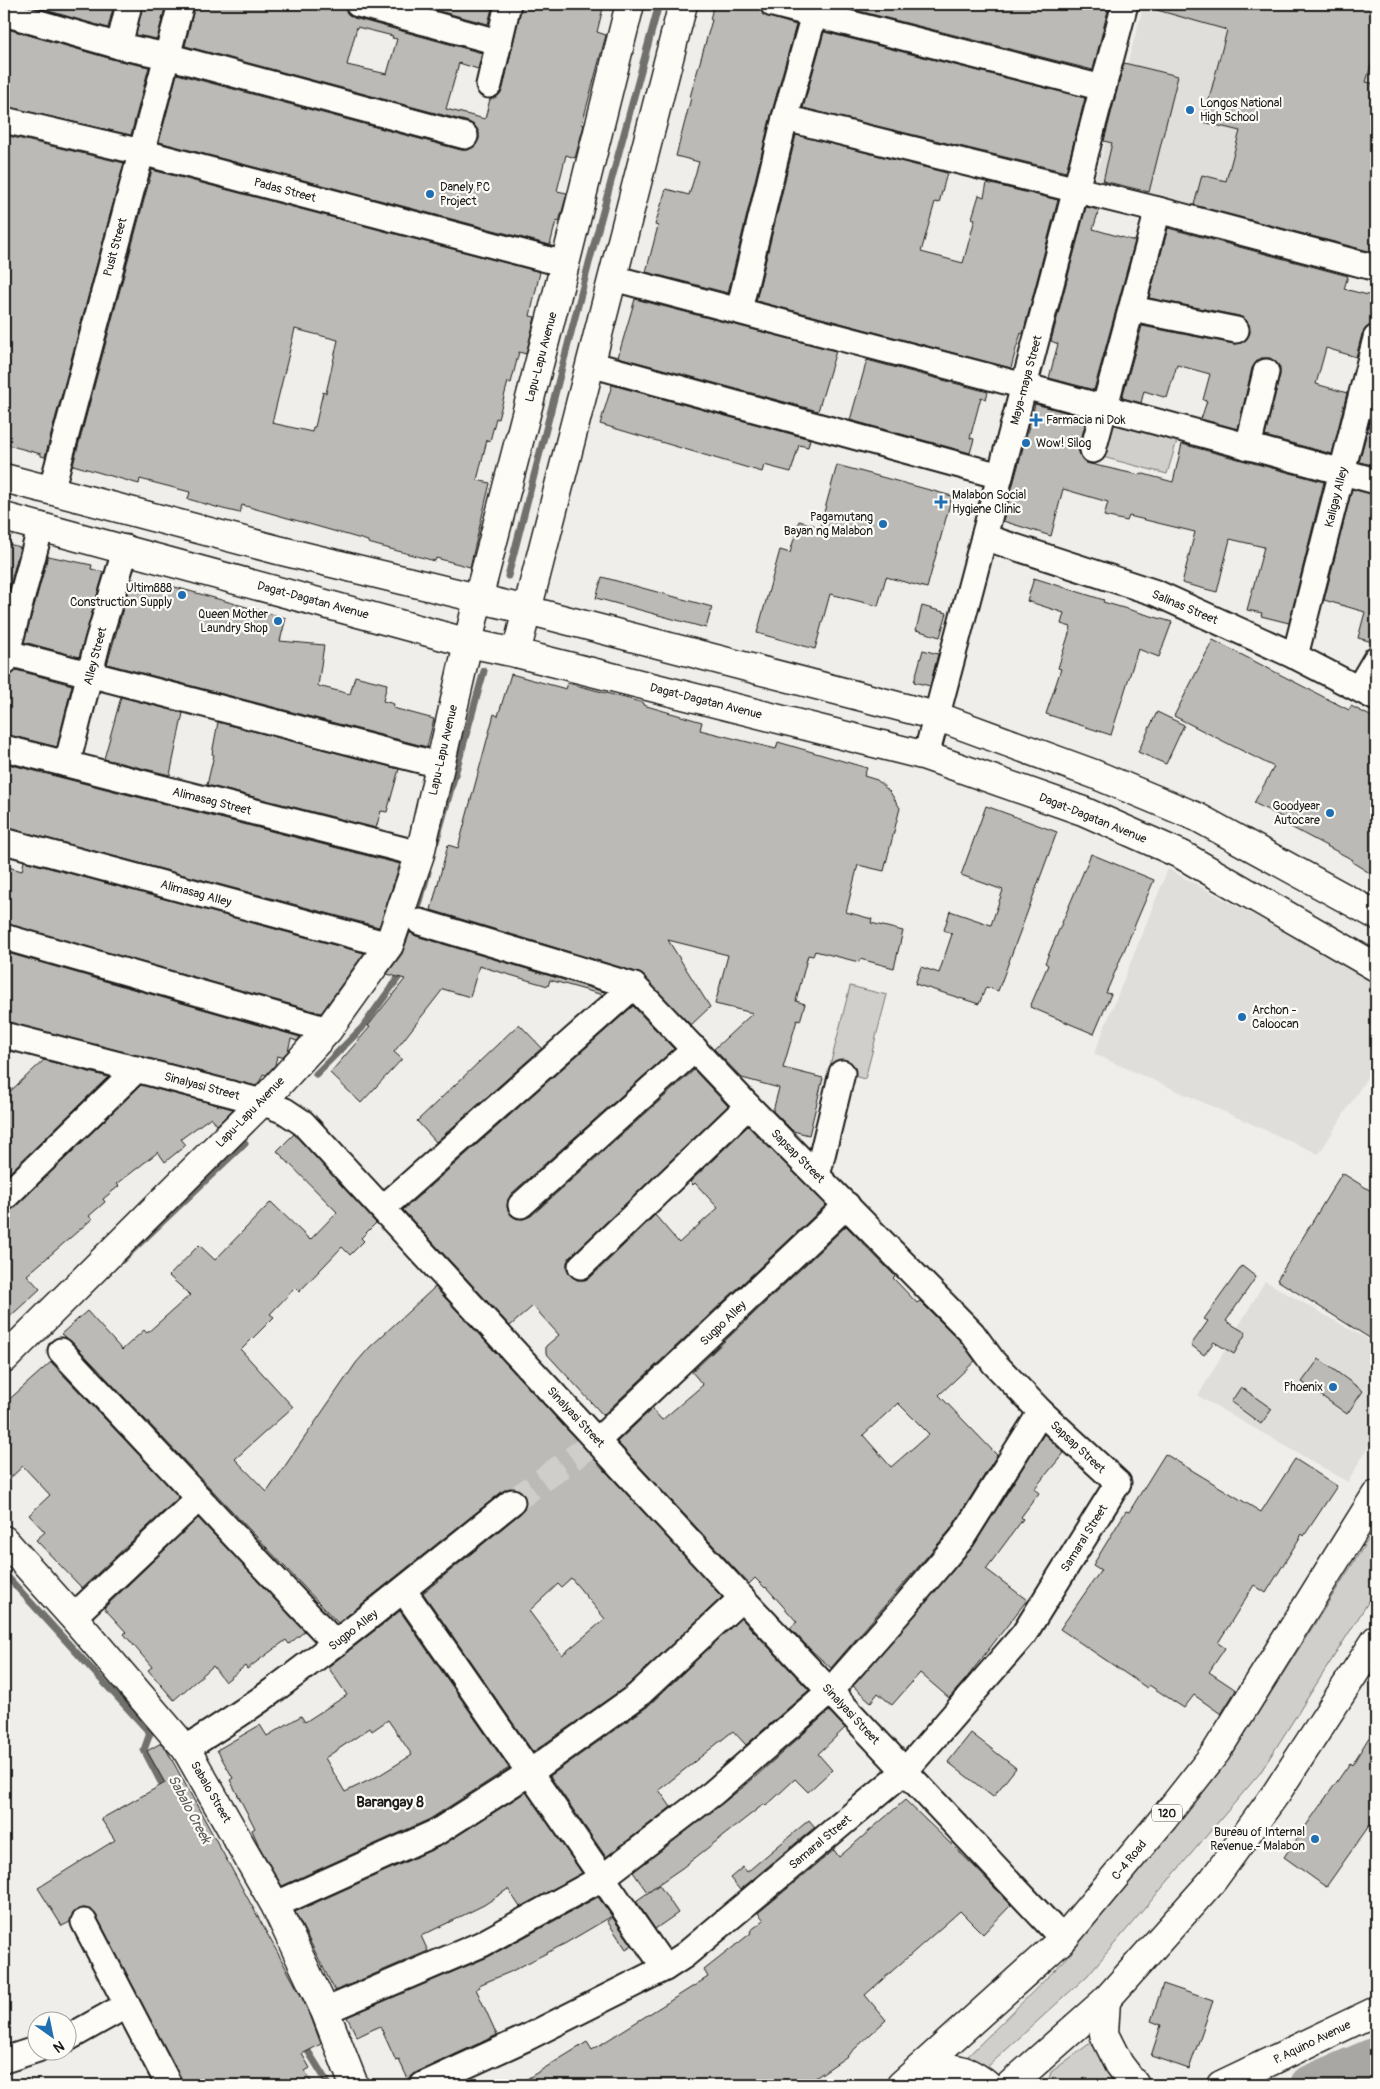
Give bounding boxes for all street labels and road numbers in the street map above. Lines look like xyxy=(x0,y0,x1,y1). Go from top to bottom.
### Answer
street label: Padas Street xyxy=(252,175,318,206)
street label: Pusit Street xyxy=(100,216,131,278)
street label: Lapu-Lapu Avenue xyxy=(522,310,561,404)
street label: Maya-maya Street xyxy=(1007,334,1046,427)
street label: Kaligay Alley xyxy=(1322,465,1351,529)
street label: Dagat-Dagatan Avenue xyxy=(255,578,370,623)
street label: Salinas Street xyxy=(1149,587,1220,628)
street label: Alley Street xyxy=(81,625,110,687)
street label: Dagat-Dagatan Avenue xyxy=(648,680,764,723)
street label: Lapu-Lapu Avenue xyxy=(426,703,461,797)
street label: Alimasag Street xyxy=(171,784,253,819)
street label: Dagat-Dagatan Avenue xyxy=(1037,790,1149,847)
street label: Alimasag Alley xyxy=(159,877,233,910)
street label: Sinalyasi Street xyxy=(162,1069,241,1104)
street label: Lapu-Lapu Avenue xyxy=(213,1074,288,1151)
street label: Sapsap Street xyxy=(768,1126,828,1187)
street label: Sugpo Alley xyxy=(697,1298,750,1349)
street label: Sinalyasi Street xyxy=(544,1384,608,1451)
street label: Sapsap Street xyxy=(1047,1418,1108,1477)
street label: Samaral Street xyxy=(1058,1502,1111,1575)
street label: Sugpo Alley xyxy=(326,1607,381,1654)
street label: Sinalyasi Street xyxy=(819,1681,883,1748)
street label: Sabalo Street xyxy=(187,1759,234,1826)
road number: 120 xyxy=(1152,1805,1182,1822)
street label: Samaral Street xyxy=(786,1812,855,1873)
street label: C-4 Road xyxy=(1109,1837,1150,1883)
street label: P. Aquino Avenue xyxy=(1271,2017,1353,2068)

